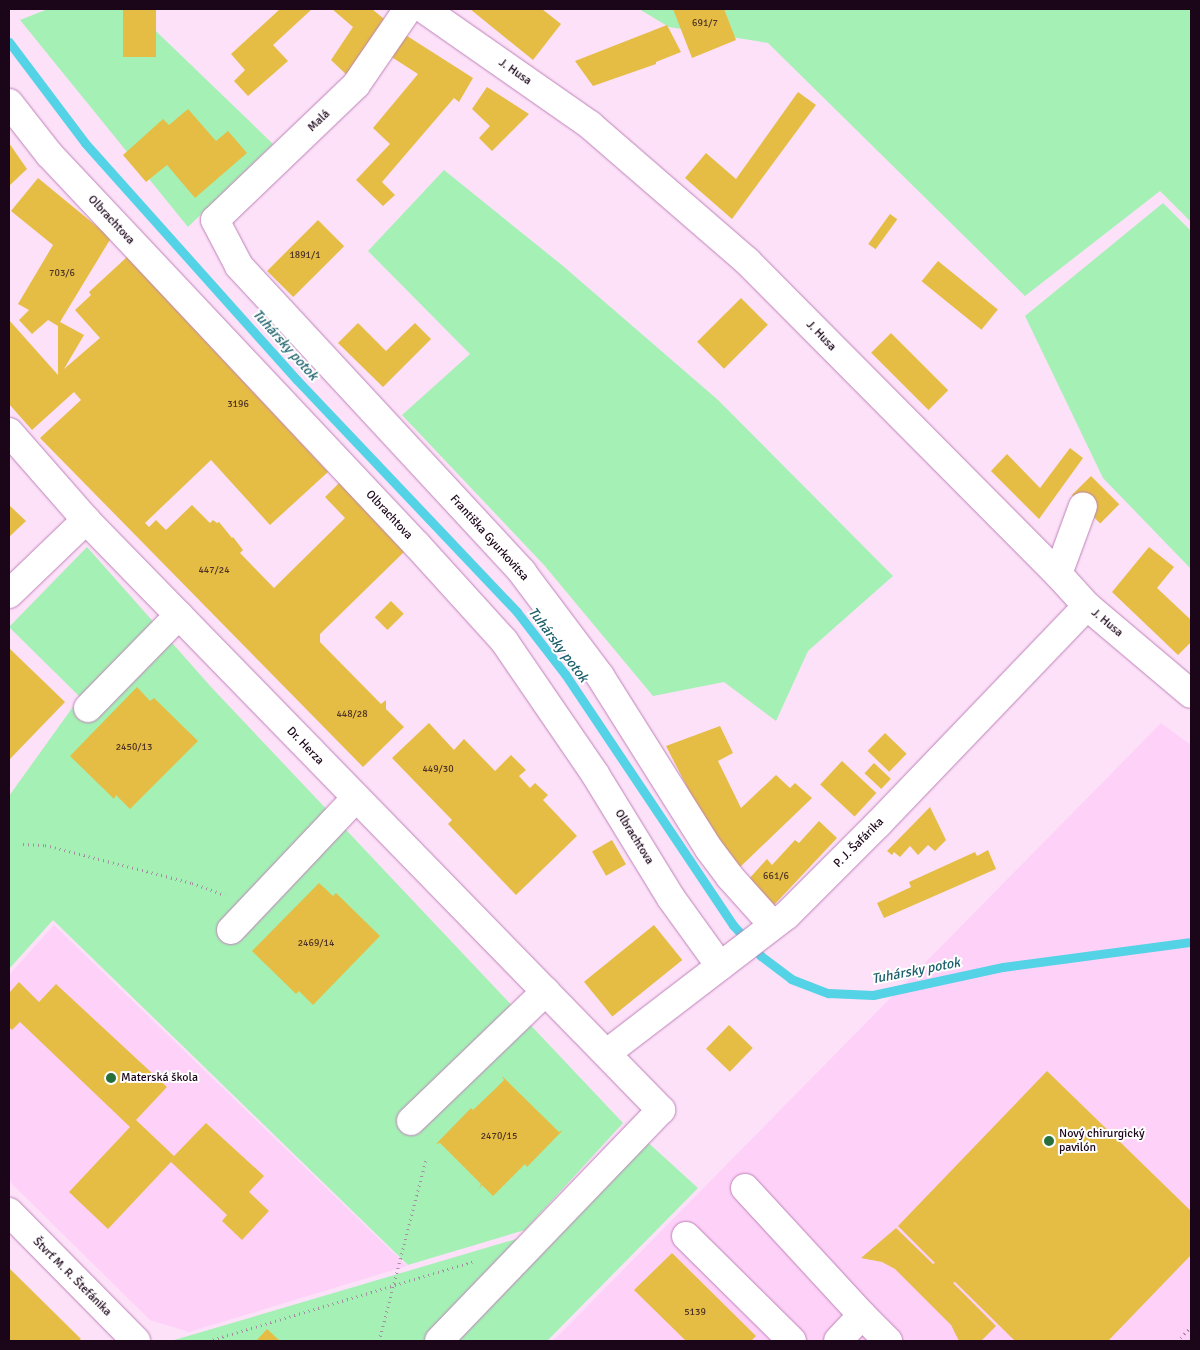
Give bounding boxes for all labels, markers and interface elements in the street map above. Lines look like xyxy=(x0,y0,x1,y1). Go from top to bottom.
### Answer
house number: 691/7 xyxy=(692,18,718,30)
street label: J. Husa xyxy=(496,56,534,88)
street label: Malá xyxy=(305,107,333,135)
street label: Olbrachtova xyxy=(85,192,137,248)
house number: 1891/1 xyxy=(289,250,321,262)
house number: 703/6 xyxy=(49,268,75,280)
water label: Tuhársky potok xyxy=(249,306,321,384)
street label: J. Husa xyxy=(803,318,839,354)
house number: 3196 xyxy=(227,399,249,411)
street label: Olbrachtova xyxy=(363,487,415,543)
street label: Františka Gyurkovitsa xyxy=(447,492,531,584)
house number: 447/24 xyxy=(198,565,230,577)
water label: Tuhársky potok xyxy=(524,604,592,686)
street label: J. Husa xyxy=(1088,606,1126,640)
house number: 448/28 xyxy=(336,709,368,721)
street label: Dr. Herza xyxy=(283,724,327,768)
house number: 2450/13 xyxy=(116,742,152,754)
house number: 449/30 xyxy=(422,764,454,776)
street label: Olbrachtova xyxy=(611,807,657,867)
street label: P. J. Šafárika xyxy=(831,815,887,871)
house number: 661/6 xyxy=(763,871,789,883)
house number: 2469/14 xyxy=(298,938,334,950)
water label: Tuhársky potok xyxy=(870,954,962,988)
place label: Materská škola xyxy=(121,1071,198,1085)
marker: Materská škola xyxy=(105,1072,117,1084)
place label: Nový chirurgický pavilón xyxy=(1059,1127,1145,1155)
house number: 2470/15 xyxy=(481,1131,517,1143)
marker: Nový chirurgický pavilón xyxy=(1043,1135,1055,1147)
street label: Štvrť M. R. Štefánika xyxy=(30,1235,114,1319)
house number: 5139 xyxy=(684,1307,706,1319)

